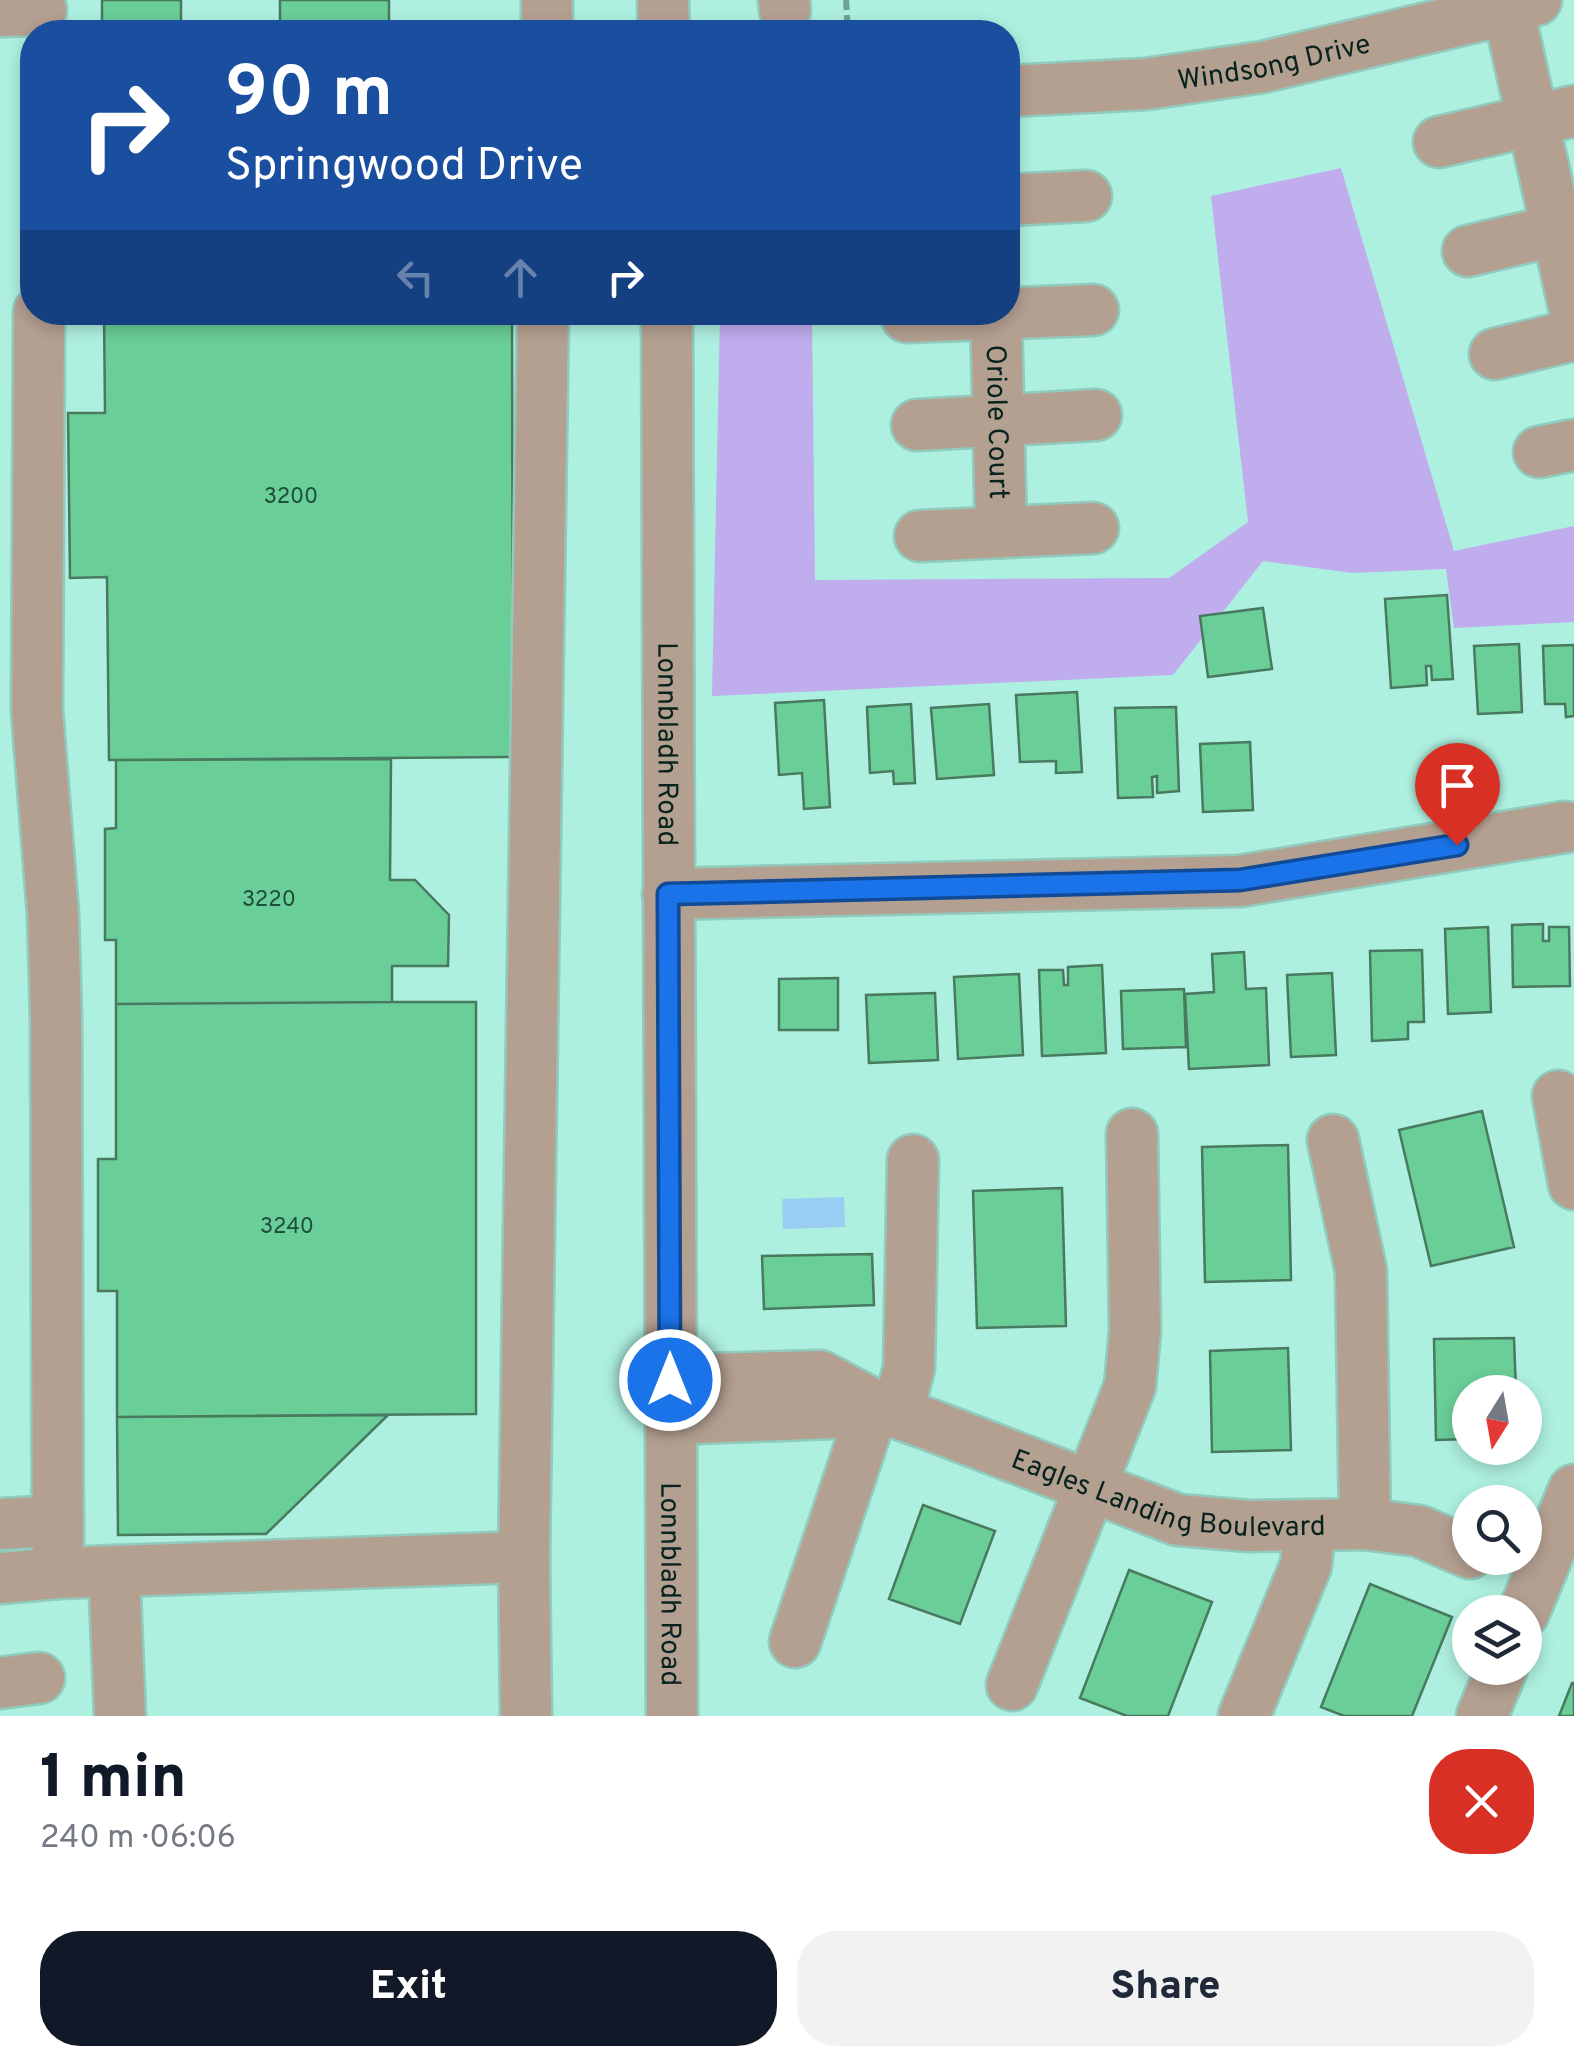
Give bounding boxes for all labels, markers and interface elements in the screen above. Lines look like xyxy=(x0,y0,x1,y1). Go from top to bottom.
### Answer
street label: Windsong Drive xyxy=(1175,27,1374,100)
text: 90 m xyxy=(225,52,393,141)
icon: right xyxy=(60,60,190,190)
text: Springwood Drive xyxy=(225,139,583,196)
icon: left xyxy=(388,250,443,305)
icon: ahead xyxy=(493,250,548,305)
icon: right xyxy=(598,250,653,305)
street label: Oriole Court xyxy=(976,344,1015,500)
house number: 3200 xyxy=(264,484,318,511)
street label: Lonnbladh Road xyxy=(647,642,684,846)
pin xyxy=(1415,743,1500,846)
icon: arrive xyxy=(1430,758,1485,813)
house number: 3220 xyxy=(242,887,296,914)
house number: 3240 xyxy=(260,1214,314,1241)
position arrow xyxy=(618,1328,722,1432)
north arrow xyxy=(1452,1375,1542,1465)
map controls xyxy=(1452,1375,1542,1685)
street label: Eagles Landing Boulevard xyxy=(1006,1443,1326,1547)
street label: Lonnbladh Road xyxy=(650,1482,687,1686)
button: search xyxy=(1452,1485,1542,1575)
button: layers xyxy=(1452,1595,1542,1685)
text: 1 min xyxy=(40,1743,187,1819)
button: close xyxy=(1429,1749,1534,1854)
text: 240 m · 06:06 xyxy=(40,1819,236,1859)
button: Exit xyxy=(40,1931,777,2046)
button: Share xyxy=(797,1931,1534,2046)

